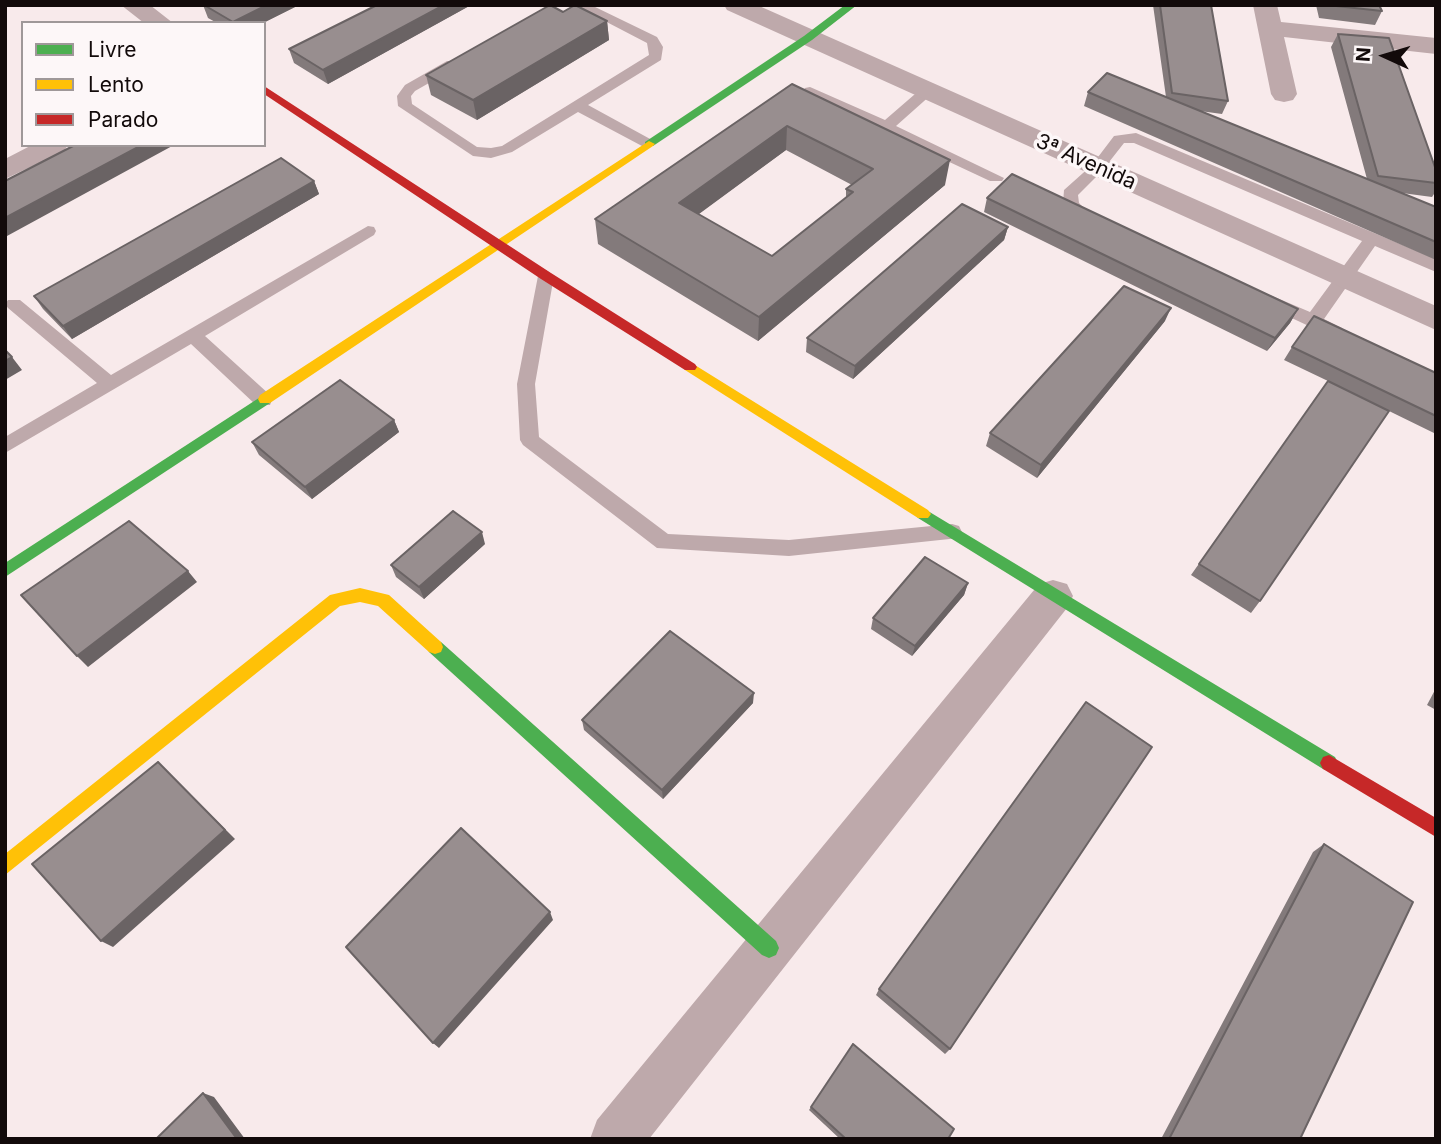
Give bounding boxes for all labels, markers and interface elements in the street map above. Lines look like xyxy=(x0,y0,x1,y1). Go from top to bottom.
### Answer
legend xyxy=(21,21,266,147)
north arrow xyxy=(1350,21,1420,91)
text: Livre xyxy=(88,37,137,62)
text: N xyxy=(1352,46,1376,63)
text: Lento xyxy=(88,72,144,97)
text: Parado xyxy=(88,107,158,132)
street label: 3ª Avenida xyxy=(1032,129,1140,195)

